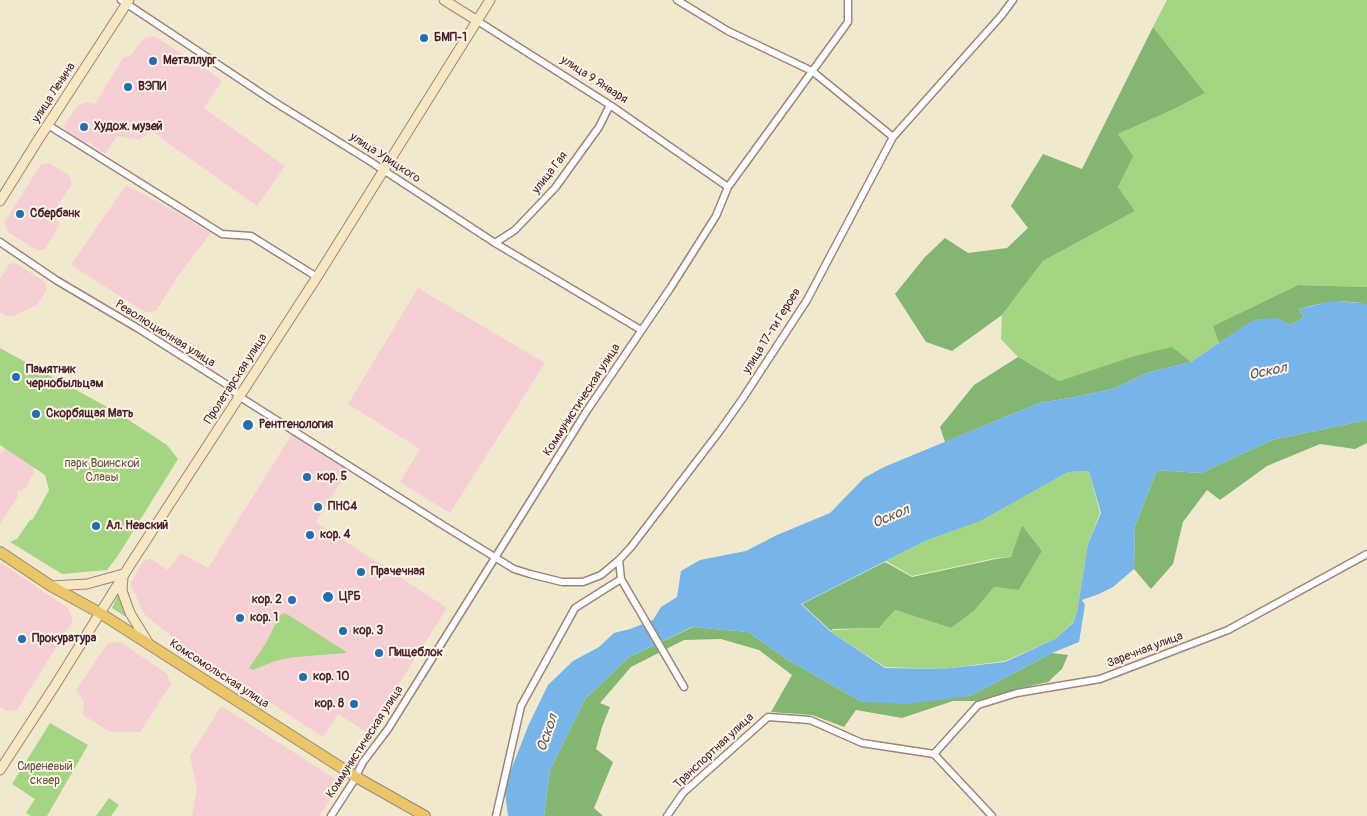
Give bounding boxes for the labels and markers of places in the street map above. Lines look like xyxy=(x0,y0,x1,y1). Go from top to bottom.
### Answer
place label: БМП-1 xyxy=(434,31,467,45)
marker: БМП-1 xyxy=(418,32,430,44)
place label: Металлург xyxy=(163,54,217,68)
marker: Металлург xyxy=(147,55,159,67)
place label: ВЭПИ xyxy=(138,80,166,94)
marker: ВЭПИ xyxy=(122,81,134,93)
place label: Худож. музей xyxy=(94,120,163,134)
marker: Худож. музей xyxy=(78,121,90,133)
place label: Сбербанк xyxy=(30,207,81,221)
marker: Сбербанк xyxy=(14,208,26,220)
place label: Памятник чернобыльцам xyxy=(26,363,104,391)
marker: Памятник чернобыльцам xyxy=(10,371,22,383)
place label: Скорбящая Мать xyxy=(46,407,134,421)
marker: Скорбящая Мать xyxy=(30,408,42,420)
marker: Рентгенология xyxy=(241,418,255,432)
place label: Рентгенология xyxy=(259,418,333,432)
place label: кор. 5 xyxy=(317,470,347,484)
marker: кор. 5 xyxy=(301,471,313,483)
place label: ПНС4 xyxy=(328,500,357,514)
marker: ПНС4 xyxy=(312,501,324,513)
place label: Ал. Невский xyxy=(106,519,168,533)
marker: Ал. Невский xyxy=(90,520,102,532)
place label: кор. 4 xyxy=(320,528,350,542)
marker: кор. 4 xyxy=(304,529,316,541)
place label: Прачечная xyxy=(371,565,425,579)
marker: Прачечная xyxy=(355,566,367,578)
marker: ЦРБ xyxy=(321,590,335,604)
place label: ЦРБ xyxy=(339,590,361,604)
place label: кор. 2 xyxy=(252,593,282,607)
marker: кор. 2 xyxy=(286,594,298,606)
place label: кор. 1 xyxy=(250,611,278,625)
marker: кор. 1 xyxy=(234,612,246,624)
place label: кор. 3 xyxy=(353,624,383,638)
marker: кор. 3 xyxy=(337,625,349,637)
place label: Прокуратура xyxy=(32,632,96,646)
marker: Прокуратура xyxy=(16,633,28,645)
place label: Пищеблок xyxy=(389,646,443,660)
marker: Пищеблок xyxy=(373,647,385,659)
place label: кор. 10 xyxy=(313,670,349,684)
marker: кор. 10 xyxy=(297,671,309,683)
place label: кор. 8 xyxy=(314,697,344,711)
marker: кор. 8 xyxy=(348,698,360,710)

